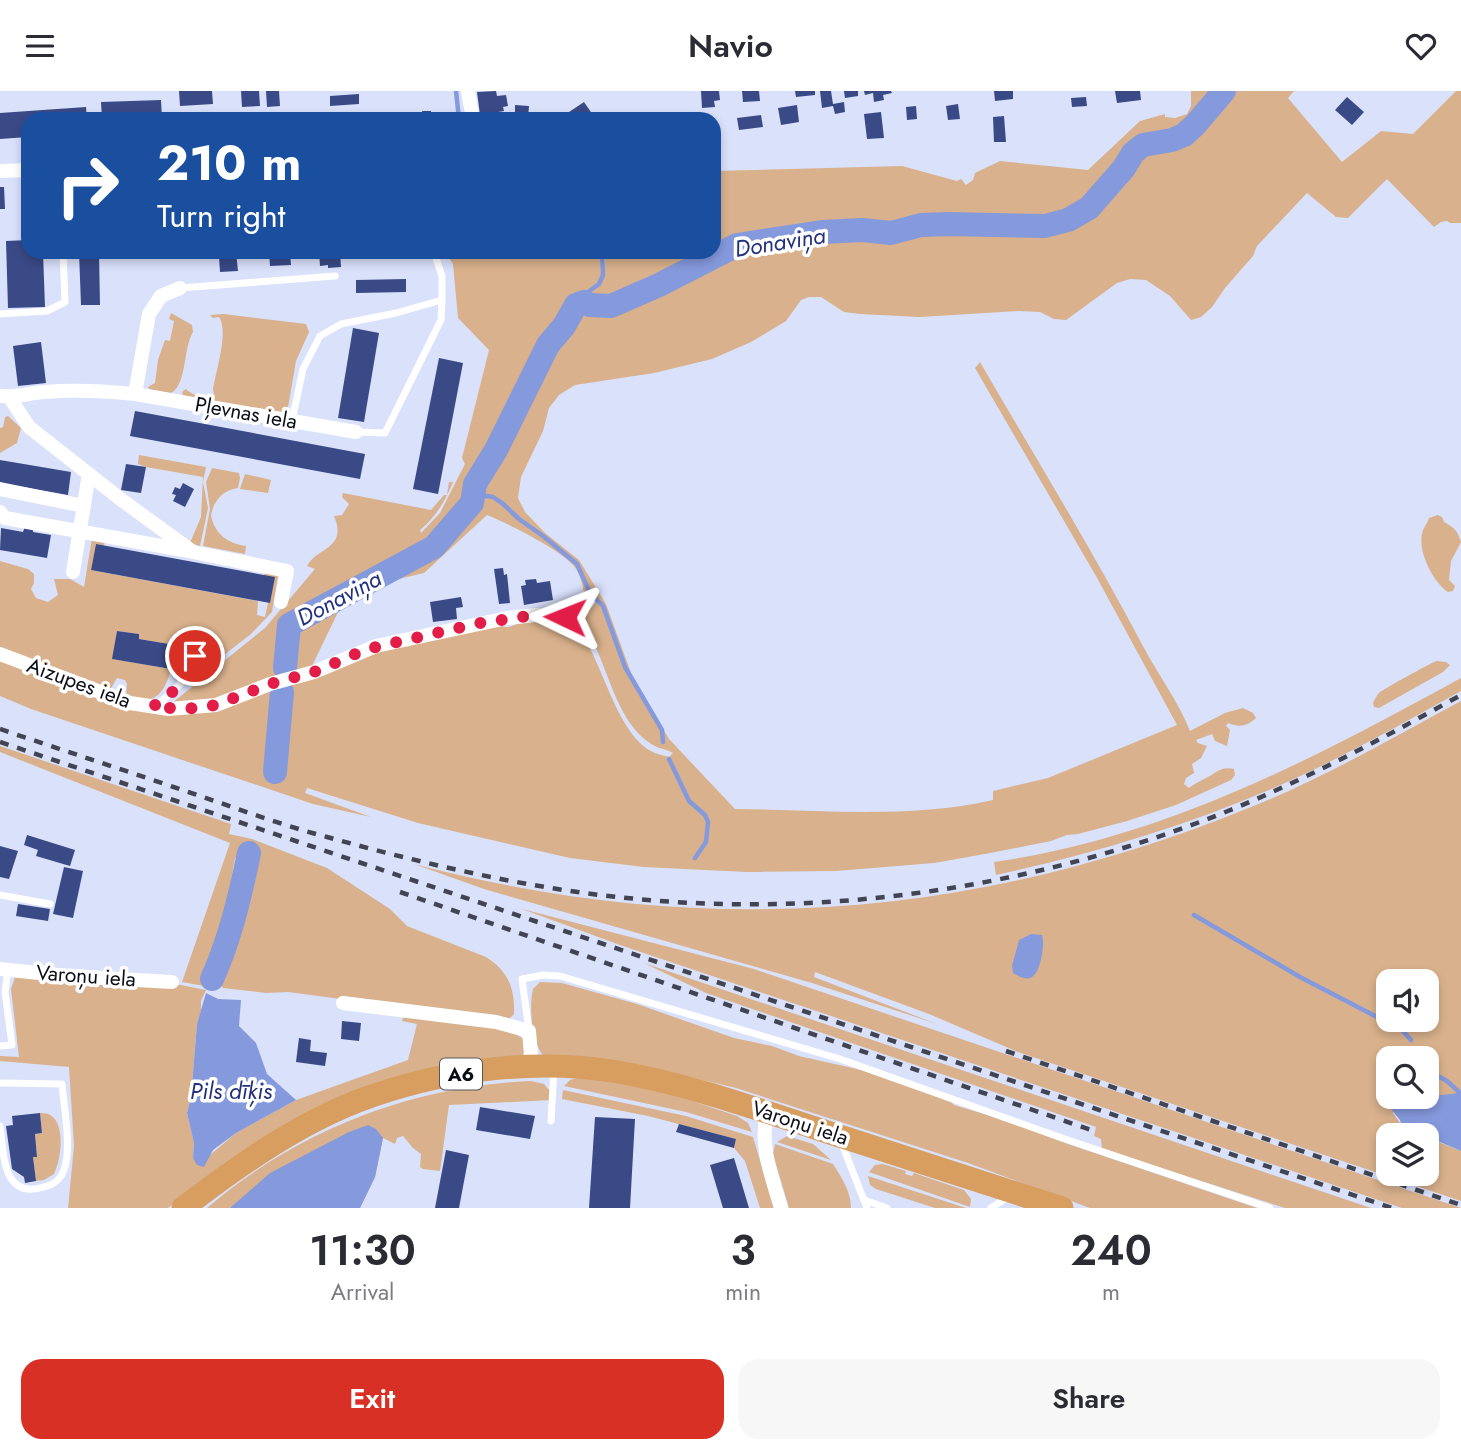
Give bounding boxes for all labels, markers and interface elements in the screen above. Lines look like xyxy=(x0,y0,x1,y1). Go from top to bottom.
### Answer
text: Navio xyxy=(688,23,773,69)
icon: menu xyxy=(21,27,59,65)
icon: heart xyxy=(1402,27,1440,65)
text: 210 m xyxy=(157,128,301,198)
icon: right xyxy=(42,140,133,231)
text: Turn right xyxy=(157,193,286,239)
water label: Donaviņa xyxy=(732,218,828,266)
street label: Pļevnas iela xyxy=(193,389,299,437)
water label: Donaviņa xyxy=(291,561,388,635)
position arrow xyxy=(528,580,602,654)
pin xyxy=(165,626,225,686)
icon: arrive xyxy=(176,637,214,675)
street label: Aizupes iela xyxy=(23,650,135,716)
street label: Varoņu iela xyxy=(35,958,137,994)
map controls xyxy=(1376,969,1439,1186)
button: sound xyxy=(1376,969,1439,1032)
button: search xyxy=(1376,1046,1439,1109)
road number: A6 xyxy=(440,1058,482,1089)
water label: Pils dīķis xyxy=(190,1074,273,1108)
street label: Varoņu iela xyxy=(748,1093,852,1153)
button: layers xyxy=(1376,1123,1439,1186)
text: 11:30 xyxy=(309,1220,416,1281)
text: 3 xyxy=(731,1220,756,1281)
text: 240 xyxy=(1070,1220,1152,1281)
text: Arrival xyxy=(331,1275,394,1309)
text: min xyxy=(725,1275,761,1309)
text: m xyxy=(1102,1275,1120,1309)
button: Exit xyxy=(21,1359,724,1439)
button: Share xyxy=(738,1359,1440,1439)

